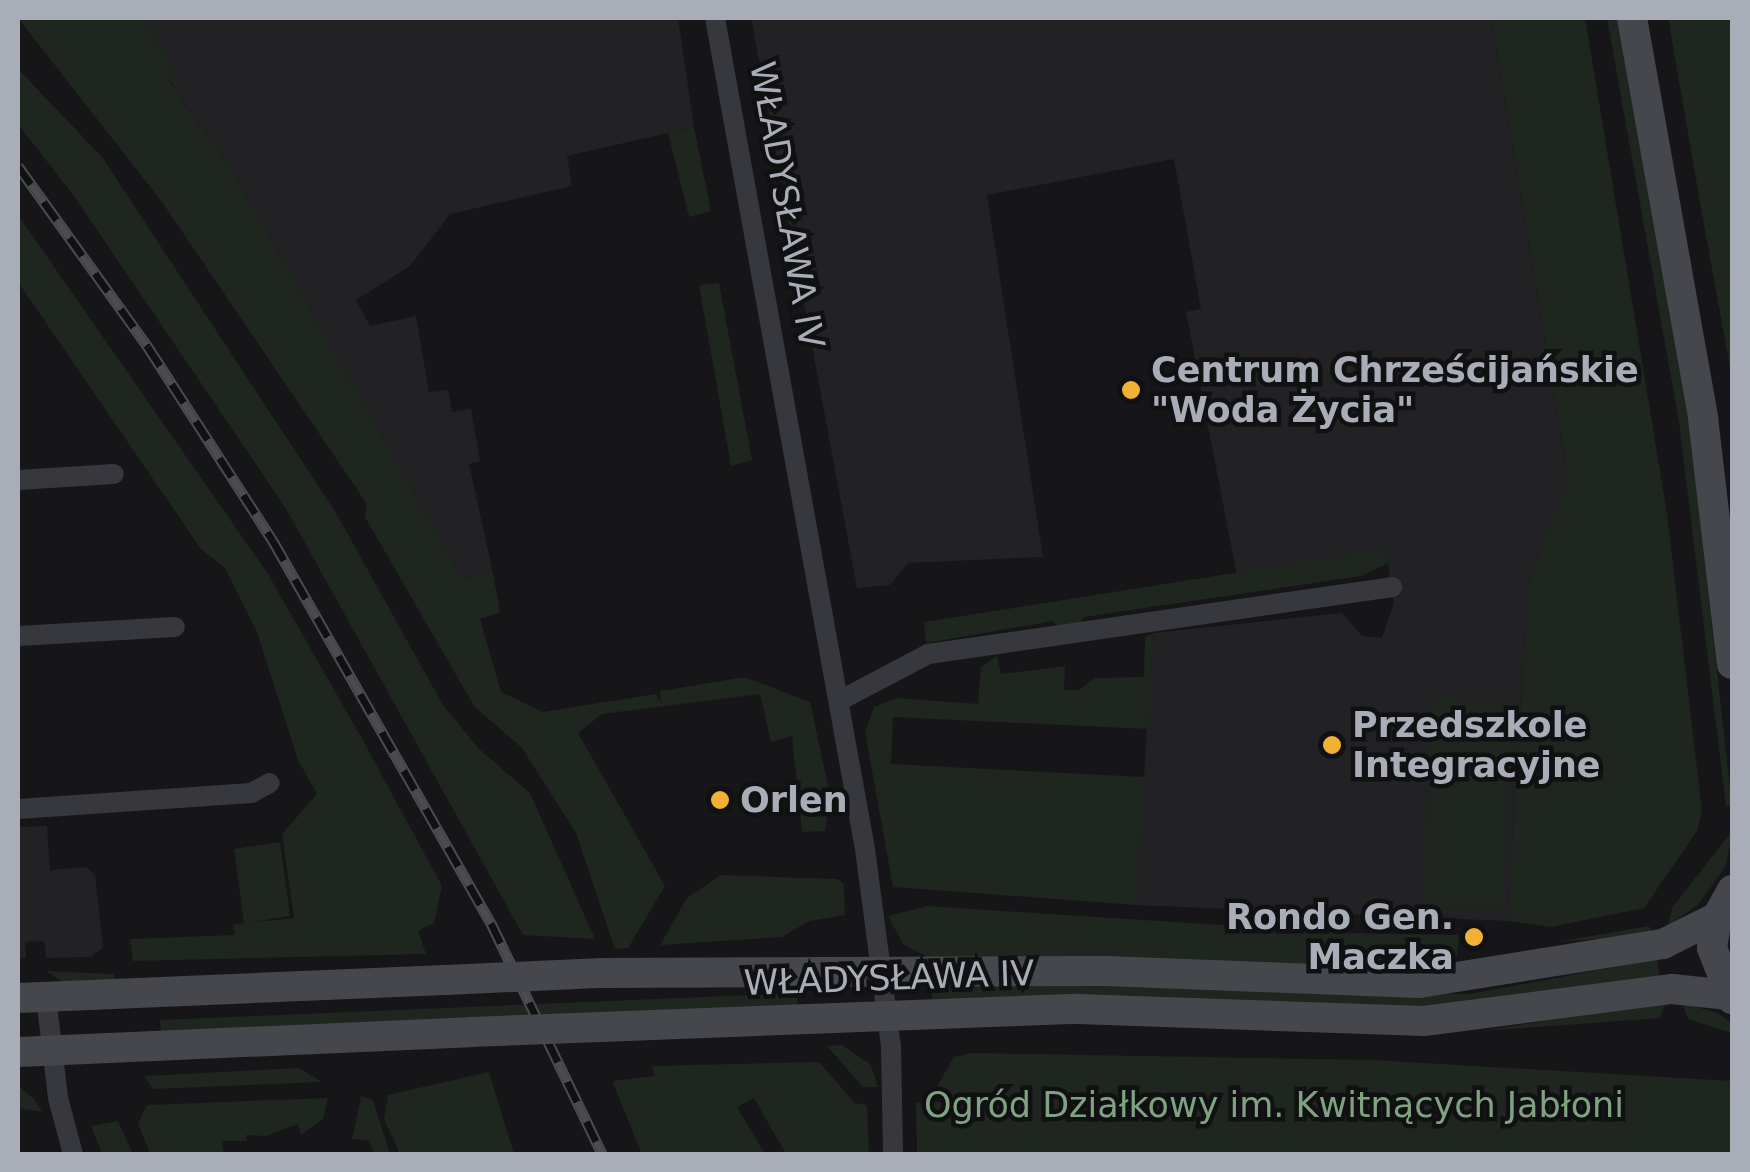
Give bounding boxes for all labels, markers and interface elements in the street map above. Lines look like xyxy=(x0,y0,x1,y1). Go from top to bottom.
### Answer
street label: WŁADYSŁAWA IV xyxy=(741,58,833,352)
place label: Centrum Chrześcijańskie "Woda Życia" xyxy=(1151,349,1639,431)
marker: Centrum Chrześcijańskie "Woda Życia" xyxy=(1120,379,1142,401)
place label: Przedszkole Integracyjne xyxy=(1352,704,1601,786)
marker: Przedszkole Integracyjne xyxy=(1321,734,1343,756)
place label: Orlen xyxy=(740,779,848,821)
marker: Orlen xyxy=(709,789,731,811)
place label: Rondo Gen. Maczka xyxy=(1226,896,1454,978)
marker: Rondo Gen. Maczka xyxy=(1463,926,1485,948)
street label: WŁADYSŁAWA IV xyxy=(743,952,1035,1004)
park label: Ogród Działkowy im. Kwitnących Jabłoni xyxy=(924,1084,1624,1126)

